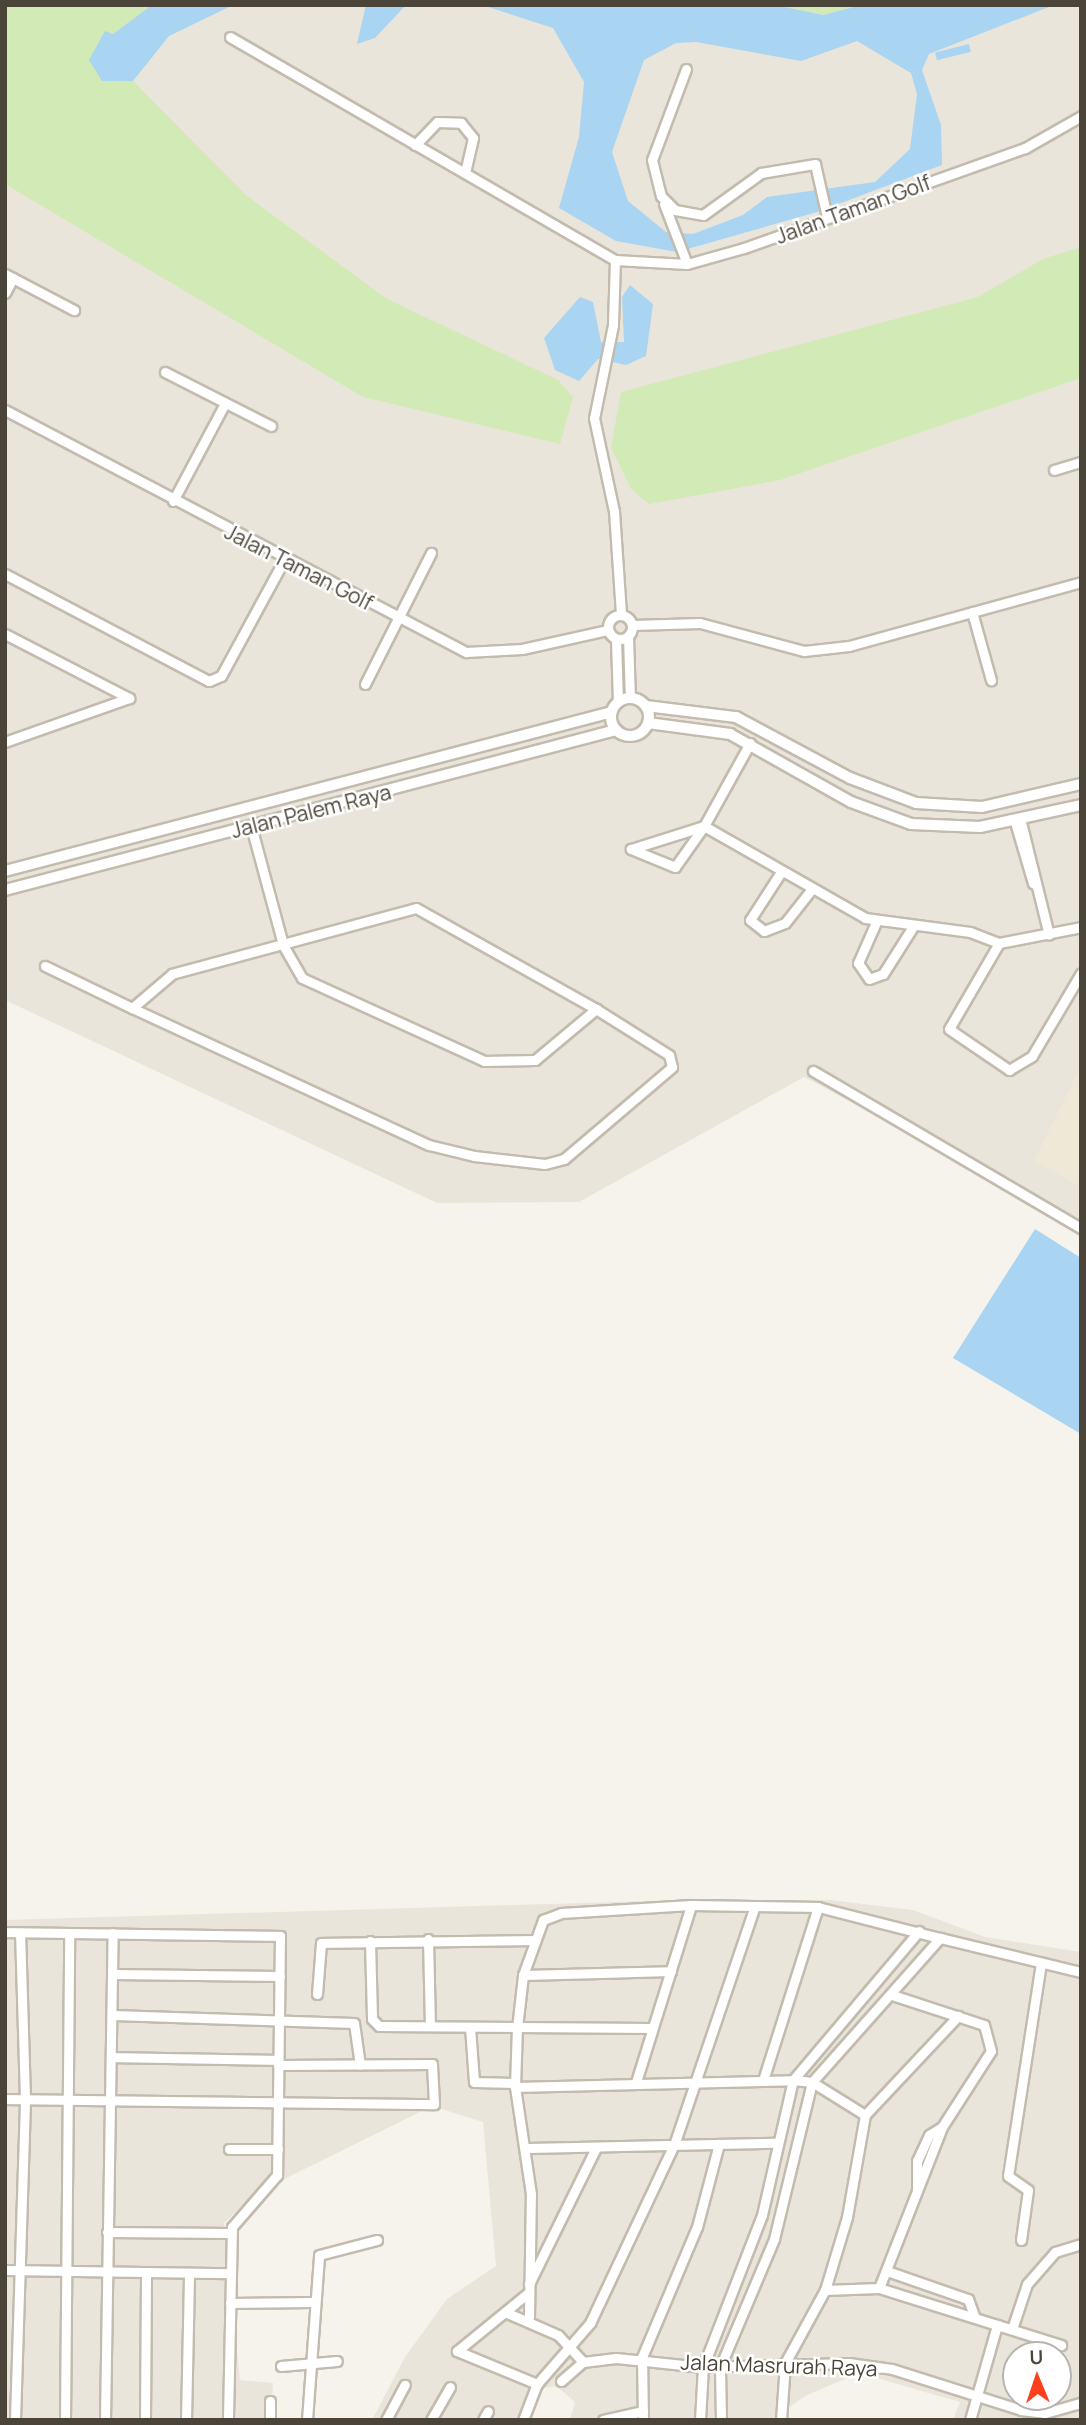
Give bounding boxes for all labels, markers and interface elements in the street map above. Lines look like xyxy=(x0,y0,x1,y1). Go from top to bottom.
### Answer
street label: Jalan Taman Golf xyxy=(772,169,934,249)
street label: Jalan Taman Golf xyxy=(221,519,377,615)
street label: Jalan Palem Raya xyxy=(228,779,394,843)
north arrow xyxy=(1002,2341,1072,2411)
text: U xyxy=(1029,2344,1044,2370)
street label: Jalan Masrurah Raya xyxy=(680,2349,878,2381)

